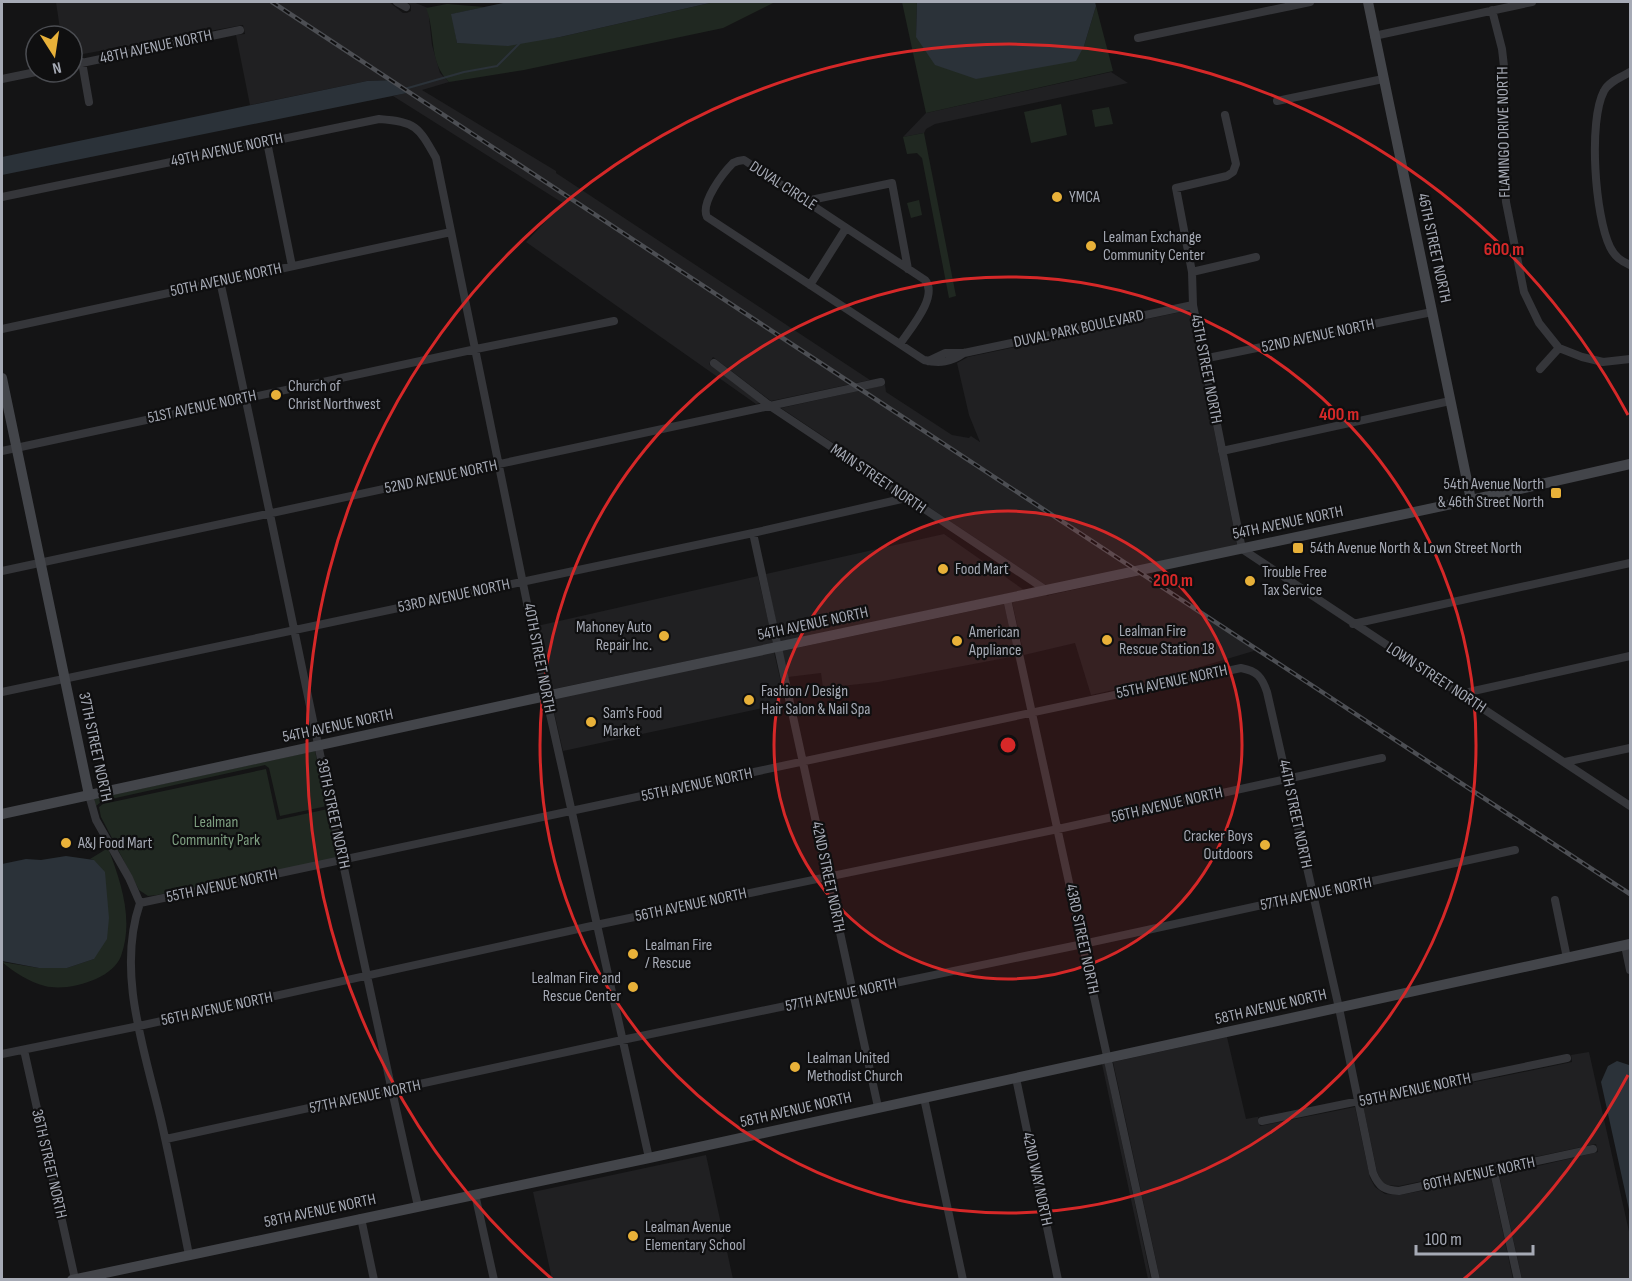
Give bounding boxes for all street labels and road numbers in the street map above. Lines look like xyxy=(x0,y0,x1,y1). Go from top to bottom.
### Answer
street label: 48TH AVENUE NORTH xyxy=(98,26,214,68)
street label: FLAMINGO DRIVE NORTH xyxy=(1493,66,1515,198)
street label: 49TH AVENUE NORTH xyxy=(169,129,285,171)
street label: DUVAL CIRCLE xyxy=(746,157,820,215)
street label: 46TH STREET NORTH xyxy=(1413,192,1455,304)
street label: 50TH AVENUE NORTH xyxy=(169,259,283,301)
street label: DUVAL PARK BOULEVARD xyxy=(1012,306,1146,352)
street label: 45TH STREET NORTH xyxy=(1186,313,1226,425)
street label: 52ND AVENUE NORTH xyxy=(1260,315,1376,357)
street label: 51ST AVENUE NORTH xyxy=(146,386,258,428)
street label: MAIN STREET NORTH xyxy=(827,440,929,518)
street label: 52ND AVENUE NORTH xyxy=(383,456,499,498)
street label: 54TH AVENUE NORTH xyxy=(1231,502,1345,544)
street label: 53RD AVENUE NORTH xyxy=(396,575,512,617)
street label: 40TH STREET NORTH xyxy=(519,602,559,714)
street label: 54TH AVENUE NORTH xyxy=(756,603,870,645)
street label: LOWN STREET NORTH xyxy=(1382,639,1490,717)
street label: 55TH AVENUE NORTH xyxy=(1115,661,1229,703)
street label: 37TH STREET NORTH xyxy=(74,691,116,803)
street label: 54TH AVENUE NORTH xyxy=(281,705,395,747)
street label: 39TH STREET NORTH xyxy=(312,757,354,871)
street label: 44TH STREET NORTH xyxy=(1274,758,1316,870)
street label: 55TH AVENUE NORTH xyxy=(640,764,754,806)
street label: 56TH AVENUE NORTH xyxy=(1109,783,1225,827)
street label: 42ND STREET NORTH xyxy=(807,820,849,934)
street label: 55TH AVENUE NORTH xyxy=(165,865,279,907)
street label: 57TH AVENUE NORTH xyxy=(1258,873,1374,915)
street label: 43RD STREET NORTH xyxy=(1061,882,1103,996)
street label: 56TH AVENUE NORTH xyxy=(633,884,749,926)
street label: 57TH AVENUE NORTH xyxy=(783,974,899,1016)
street label: 58TH AVENUE NORTH xyxy=(1213,985,1329,1029)
street label: 56TH AVENUE NORTH xyxy=(159,988,275,1030)
street label: 59TH AVENUE NORTH xyxy=(1357,1069,1473,1111)
street label: 57TH AVENUE NORTH xyxy=(307,1076,423,1118)
street label: 58TH AVENUE NORTH xyxy=(738,1088,854,1132)
street label: 36TH STREET NORTH xyxy=(27,1108,71,1220)
street label: 42ND WAY NORTH xyxy=(1018,1130,1056,1228)
street label: 60TH AVENUE NORTH xyxy=(1421,1153,1537,1195)
street label: 58TH AVENUE NORTH xyxy=(262,1190,378,1232)

